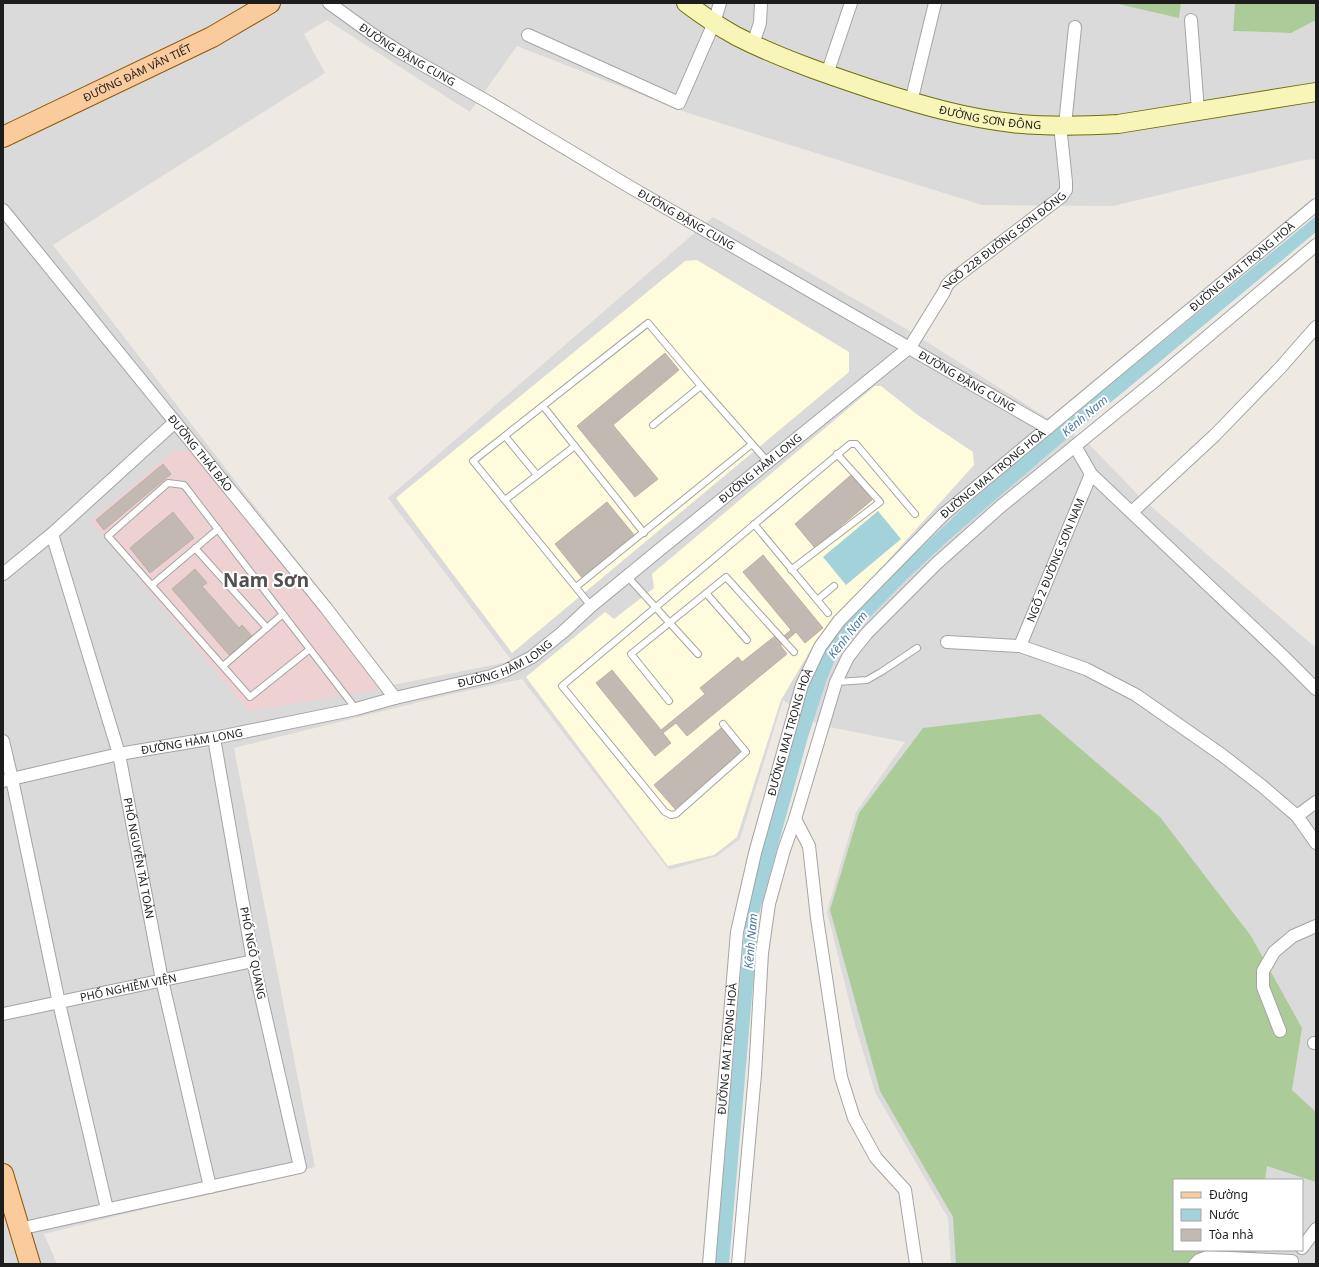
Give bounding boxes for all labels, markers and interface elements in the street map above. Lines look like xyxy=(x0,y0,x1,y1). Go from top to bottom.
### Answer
street label: ĐƯỜNG ĐẶNG CUNG xyxy=(357,19,458,89)
street label: ĐƯỜNG ĐÀM VĂN TIẾT xyxy=(80,40,194,105)
street label: ĐƯỜNG SƠN ĐÔNG xyxy=(938,101,1042,132)
street label: ĐƯỜNG ĐẶNG CUNG xyxy=(635,185,738,253)
street label: NGÕ 228 ĐƯỜNG SƠN ĐÔNG xyxy=(938,189,1069,292)
street label: ĐƯỜNG MAI TRỌNG HOÀ xyxy=(1186,218,1298,314)
street label: ĐƯỜNG ĐẶNG CUNG xyxy=(916,347,1019,415)
water label: Kênh Nam xyxy=(1058,391,1111,440)
street label: ĐƯỜNG THÁI BẢO xyxy=(165,411,236,494)
street label: ĐƯỜNG MAI TRỌNG HOÀ xyxy=(937,425,1049,521)
street label: ĐƯỜNG HÀM LONG xyxy=(715,430,805,506)
street label: NGÕ 2 ĐƯỜNG SƠN NAM xyxy=(1023,496,1087,624)
district label: Nam Sơn xyxy=(223,567,309,593)
water label: Kênh Nam xyxy=(824,608,871,662)
street label: ĐƯỜNG HÀM LONG xyxy=(456,636,555,690)
street label: ĐƯỜNG MAI TRỌNG HOÀ xyxy=(763,665,816,798)
street label: ĐƯỜNG HÀM LONG xyxy=(140,724,244,757)
street label: PHỐ NGUYỄN TÀI TOÀN xyxy=(120,796,158,920)
street label: PHỐ NGÔ QUANG xyxy=(237,905,270,1000)
water label: Kênh Nam xyxy=(740,913,761,969)
street label: PHỐ NGHIÊM VIỆN xyxy=(78,969,178,1005)
street label: ĐƯỜNG MAI TRỌNG HOÀ xyxy=(714,981,740,1115)
legend xyxy=(1173,1179,1303,1251)
text: Đường xyxy=(1209,1186,1248,1203)
text: Nước xyxy=(1209,1206,1240,1223)
text: Tòa nhà xyxy=(1209,1226,1254,1243)

